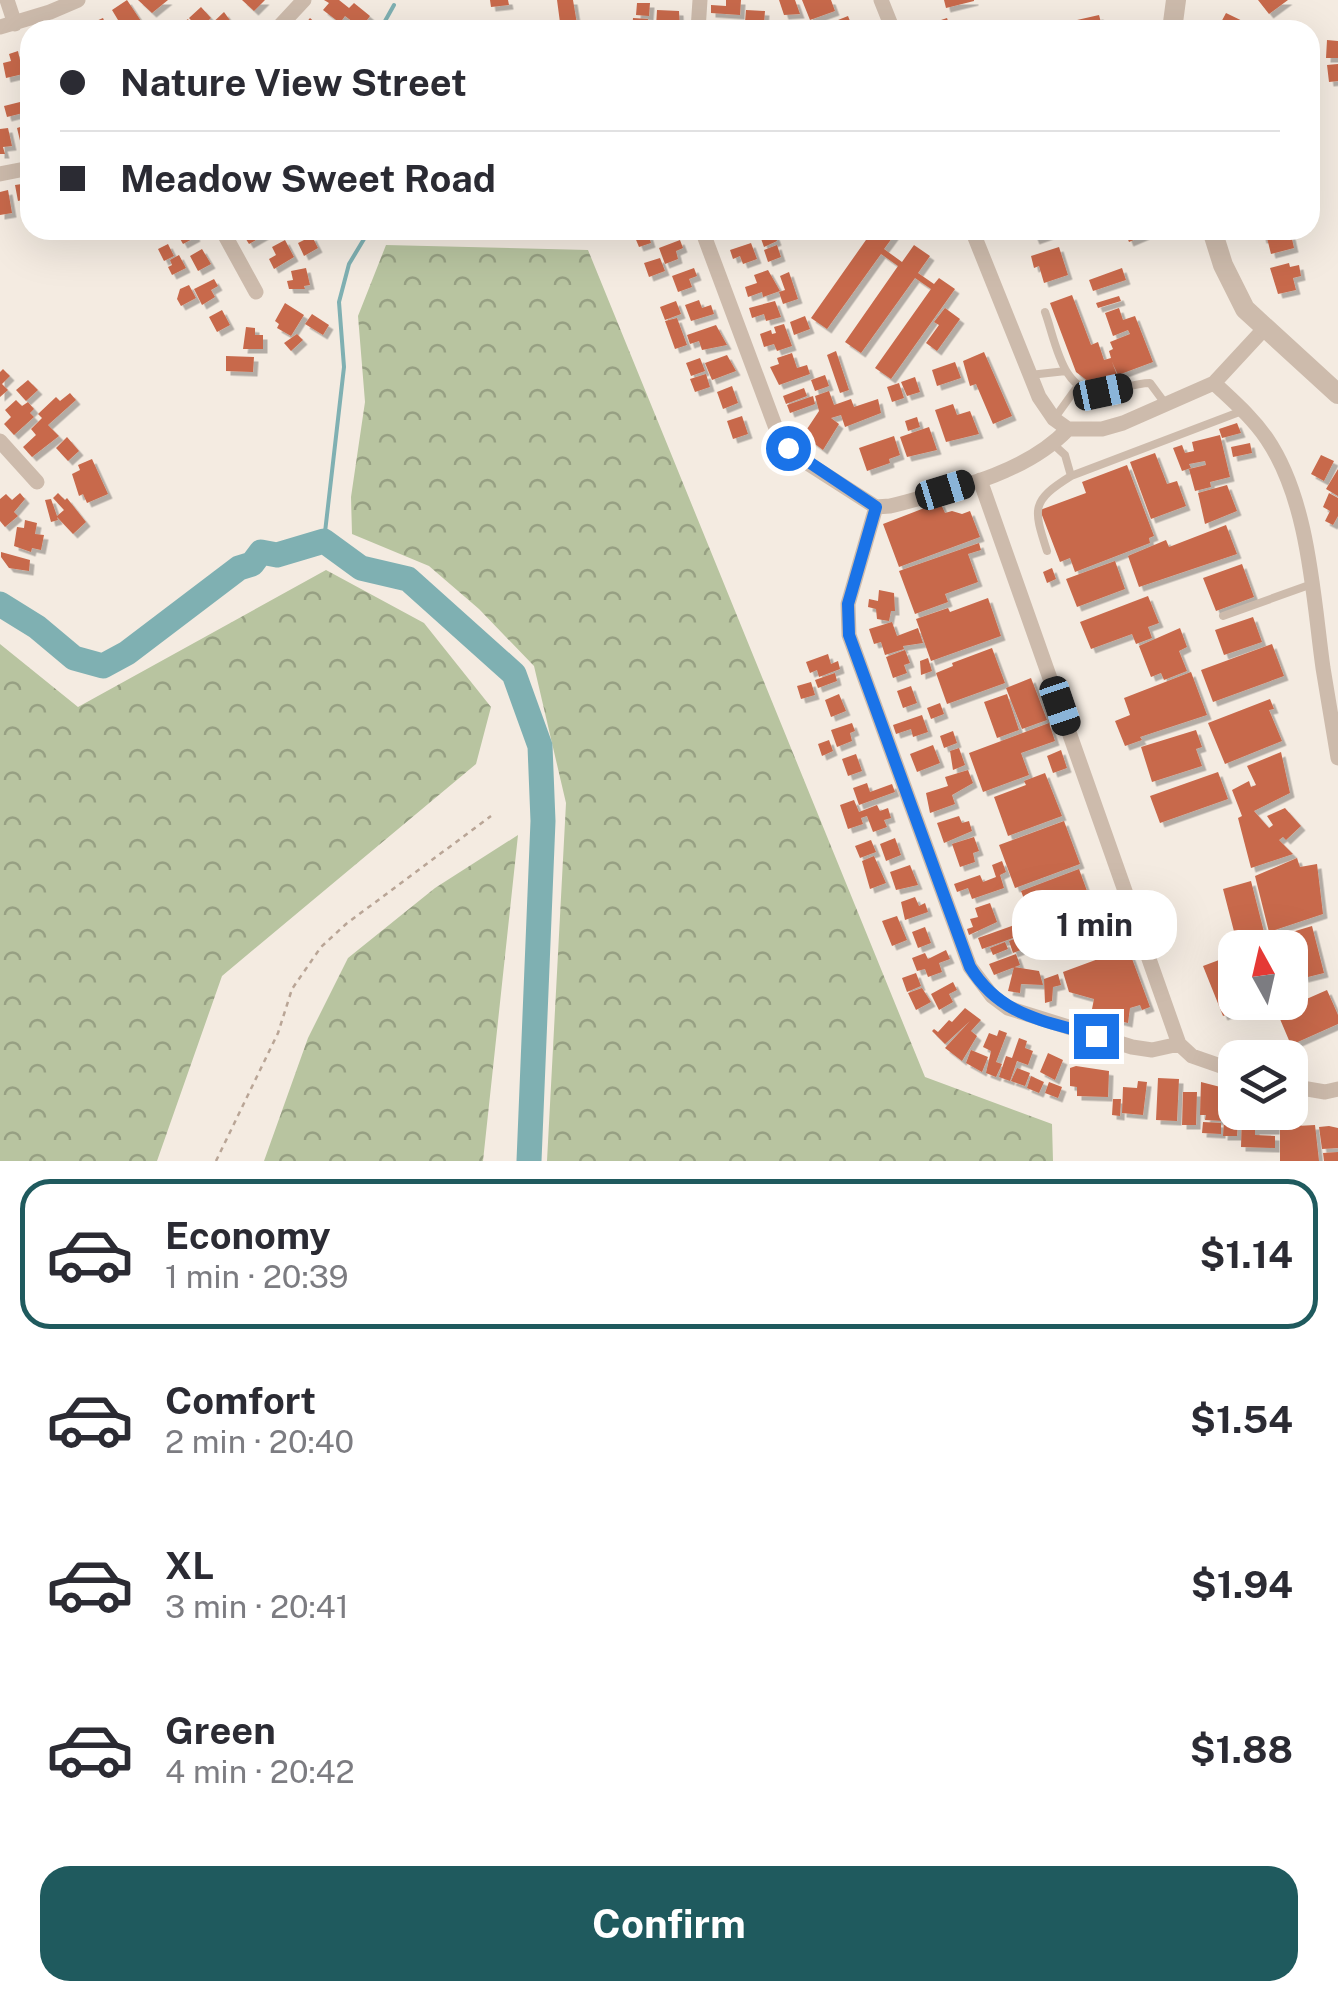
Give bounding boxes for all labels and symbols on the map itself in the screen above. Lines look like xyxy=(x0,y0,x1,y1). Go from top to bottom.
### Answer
car xyxy=(1071,371,1135,413)
route start xyxy=(766,426,811,471)
car xyxy=(912,467,978,513)
car xyxy=(1036,673,1084,739)
callout: 1 min xyxy=(1014,891,1178,961)
north arrow xyxy=(1218,930,1308,1020)
route end xyxy=(1074,1014,1119,1059)

